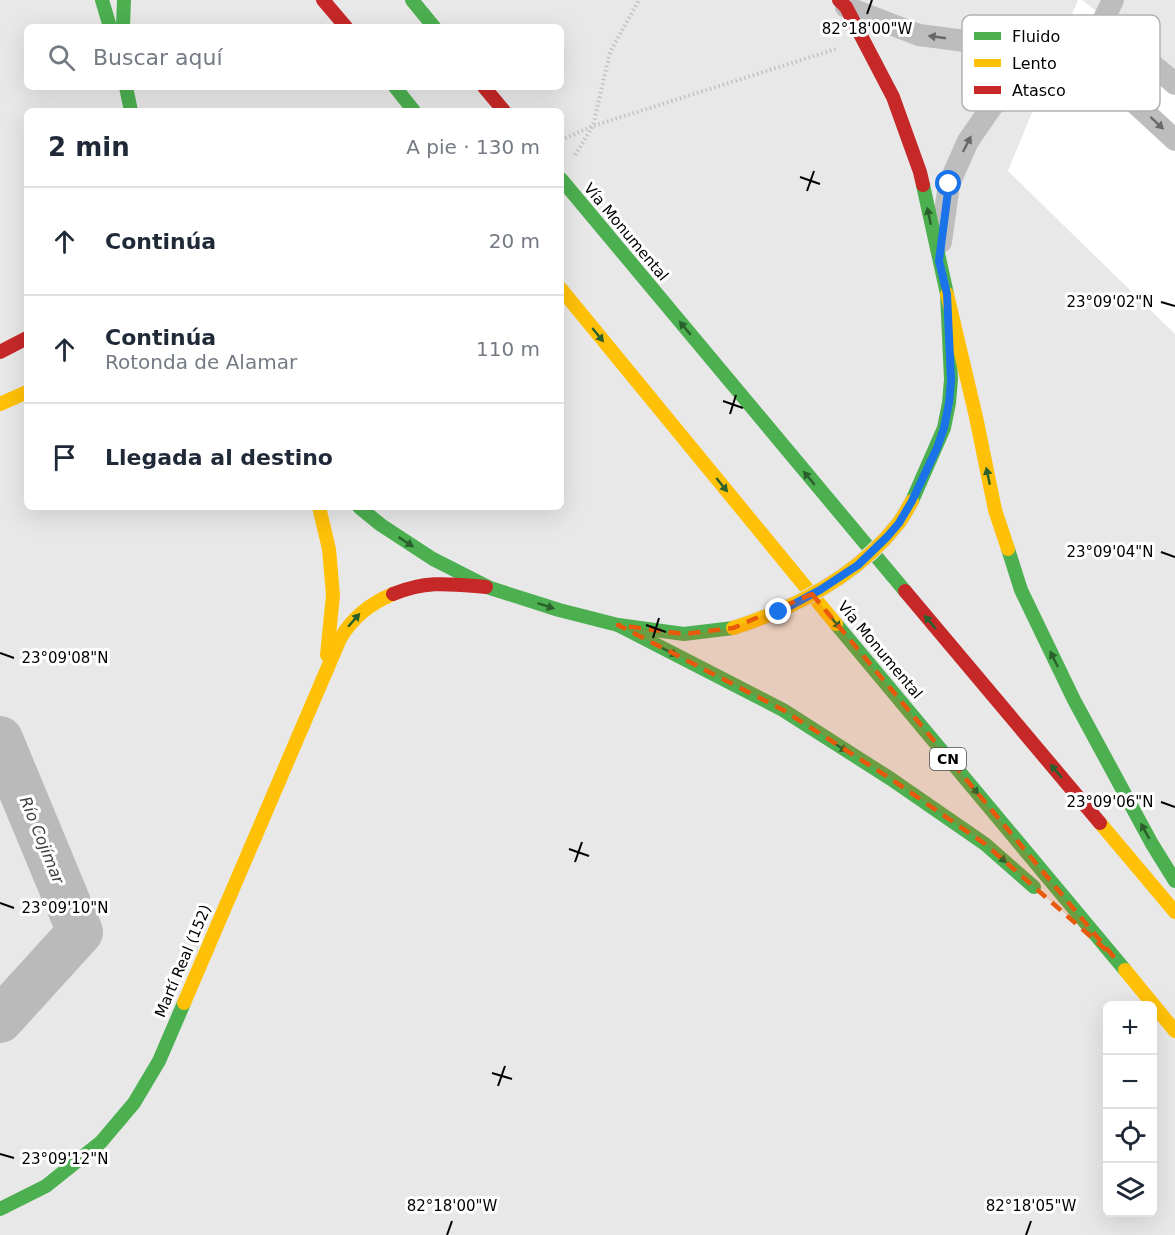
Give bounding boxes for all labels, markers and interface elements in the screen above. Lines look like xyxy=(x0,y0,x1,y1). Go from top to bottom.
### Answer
legend xyxy=(962,15,1160,111)
text: 82°18'00"W xyxy=(822,20,912,38)
search box xyxy=(24,24,564,90)
text: Fluido xyxy=(1012,27,1060,46)
one-way arrow xyxy=(928,33,947,42)
icon: search xyxy=(45,41,78,74)
text: Buscar aquí xyxy=(93,45,223,70)
text: Lento xyxy=(1012,54,1057,73)
text: Atasco xyxy=(1012,81,1066,100)
one-way arrow xyxy=(1149,116,1164,130)
text: 2 min xyxy=(48,132,130,162)
text: A pie · 130 m xyxy=(406,135,540,159)
one-way arrow xyxy=(962,136,972,153)
route start xyxy=(935,170,961,196)
street label: Vía Monumental xyxy=(580,179,672,285)
one-way arrow xyxy=(924,206,933,225)
icon: ahead xyxy=(48,225,81,258)
text: Continúa xyxy=(105,229,216,254)
text: 20 m xyxy=(489,229,540,253)
text: 23°09'02"N xyxy=(1066,293,1154,311)
one-way arrow xyxy=(678,320,691,336)
text: Continúa xyxy=(105,325,216,350)
one-way arrow xyxy=(591,327,604,342)
icon: ahead xyxy=(48,333,81,366)
text: 110 m xyxy=(476,337,540,361)
text: Rotonda de Alamar xyxy=(105,350,297,374)
icon: arrive xyxy=(48,441,81,474)
text: Llegada al destino xyxy=(105,445,333,470)
one-way arrow xyxy=(983,467,992,486)
one-way arrow xyxy=(804,471,816,486)
one-way arrow xyxy=(715,477,728,493)
one-way arrow xyxy=(398,536,414,547)
text: 23°09'04"N xyxy=(1066,543,1154,561)
street label: Vía Monumental xyxy=(834,597,926,703)
route end xyxy=(765,598,791,624)
one-way arrow xyxy=(537,602,555,611)
one-way arrow xyxy=(347,612,360,628)
one-way arrow xyxy=(828,614,841,629)
one-way arrow xyxy=(924,615,937,630)
one-way arrow xyxy=(662,647,679,657)
text: 23°09'08"N xyxy=(21,649,109,667)
one-way arrow xyxy=(1049,650,1058,667)
one-way arrow xyxy=(832,741,848,752)
road number: CN xyxy=(930,748,966,770)
one-way arrow xyxy=(1050,764,1063,779)
one-way arrow xyxy=(966,780,979,795)
text: 23°09'06"N xyxy=(1066,793,1154,811)
water label: Río Cojímar xyxy=(16,794,69,888)
one-way arrow xyxy=(1140,822,1150,839)
one-way arrow xyxy=(993,850,1008,864)
text: 23°09'10"N xyxy=(21,899,109,917)
street label: Martí Real (152) xyxy=(151,902,215,1020)
map controls xyxy=(1103,1001,1157,1217)
button: + xyxy=(1103,1001,1157,1055)
button: − xyxy=(1103,1055,1157,1109)
button: locate xyxy=(1103,1109,1157,1163)
text: 23°09'12"N xyxy=(21,1150,109,1168)
button: layers xyxy=(1103,1163,1157,1217)
text: 82°18'00"W xyxy=(407,1197,497,1215)
text: 82°18'05"W xyxy=(986,1197,1076,1215)

